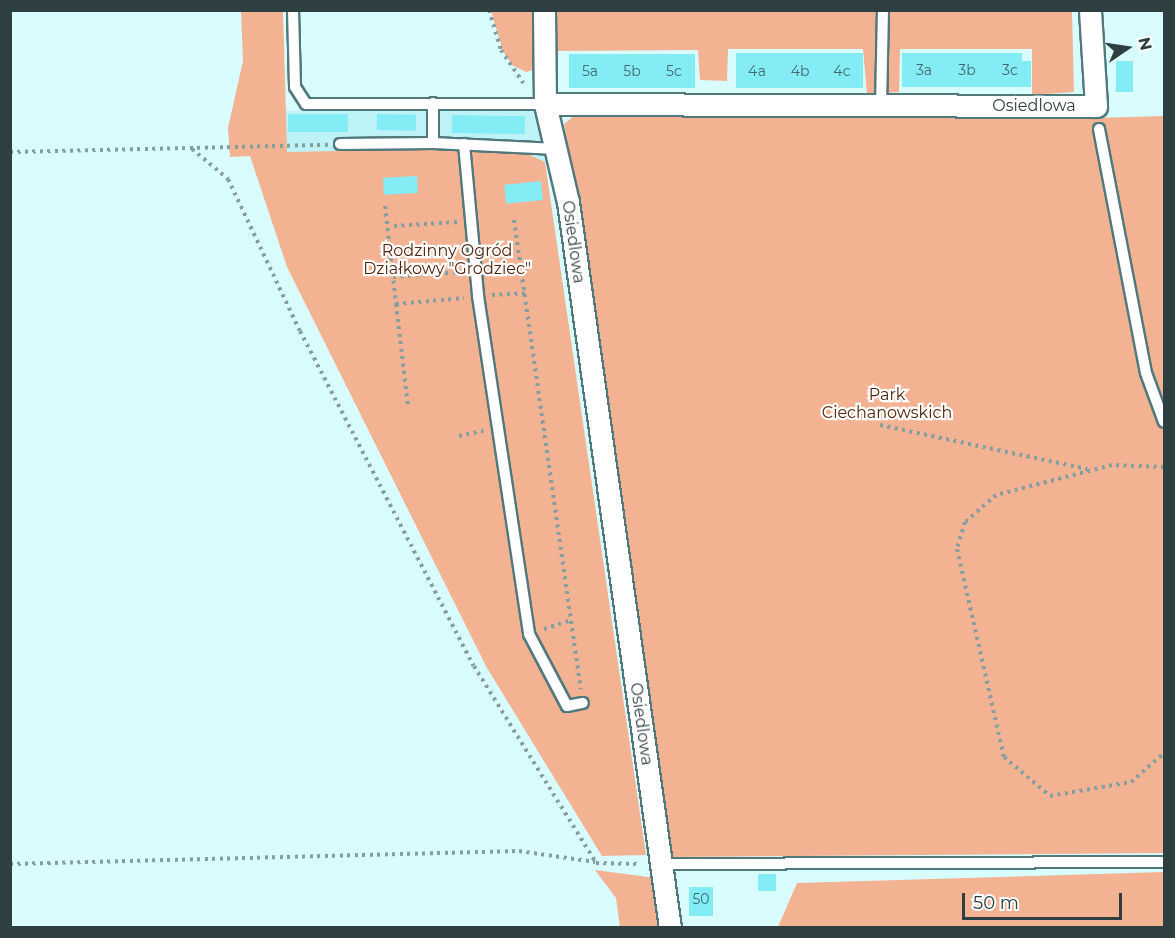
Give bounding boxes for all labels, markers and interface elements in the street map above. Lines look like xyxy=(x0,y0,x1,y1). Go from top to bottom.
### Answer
north arrow xyxy=(1097,18,1157,78)
text: N xyxy=(1134,35,1156,52)
house number: 3a xyxy=(916,62,932,78)
house number: 3b xyxy=(958,62,976,78)
house number: 3c xyxy=(1002,62,1018,78)
house number: 5a xyxy=(582,63,598,79)
house number: 5b xyxy=(623,63,641,79)
house number: 5c xyxy=(666,63,682,79)
house number: 4a xyxy=(748,63,766,79)
house number: 4b xyxy=(791,63,809,79)
house number: 4c xyxy=(833,63,851,79)
street label: Osiedlowa xyxy=(992,96,1076,116)
street label: Osiedlowa xyxy=(558,199,588,285)
park label: Rodzinny Ogród Działkowy "Grodziec" xyxy=(363,241,531,279)
park label: Park Ciechanowskich xyxy=(822,385,952,423)
street label: Osiedlowa xyxy=(626,681,656,767)
scale bar xyxy=(965,881,1126,919)
house number: 50 xyxy=(692,891,710,907)
text: 50 m xyxy=(973,892,1019,914)

